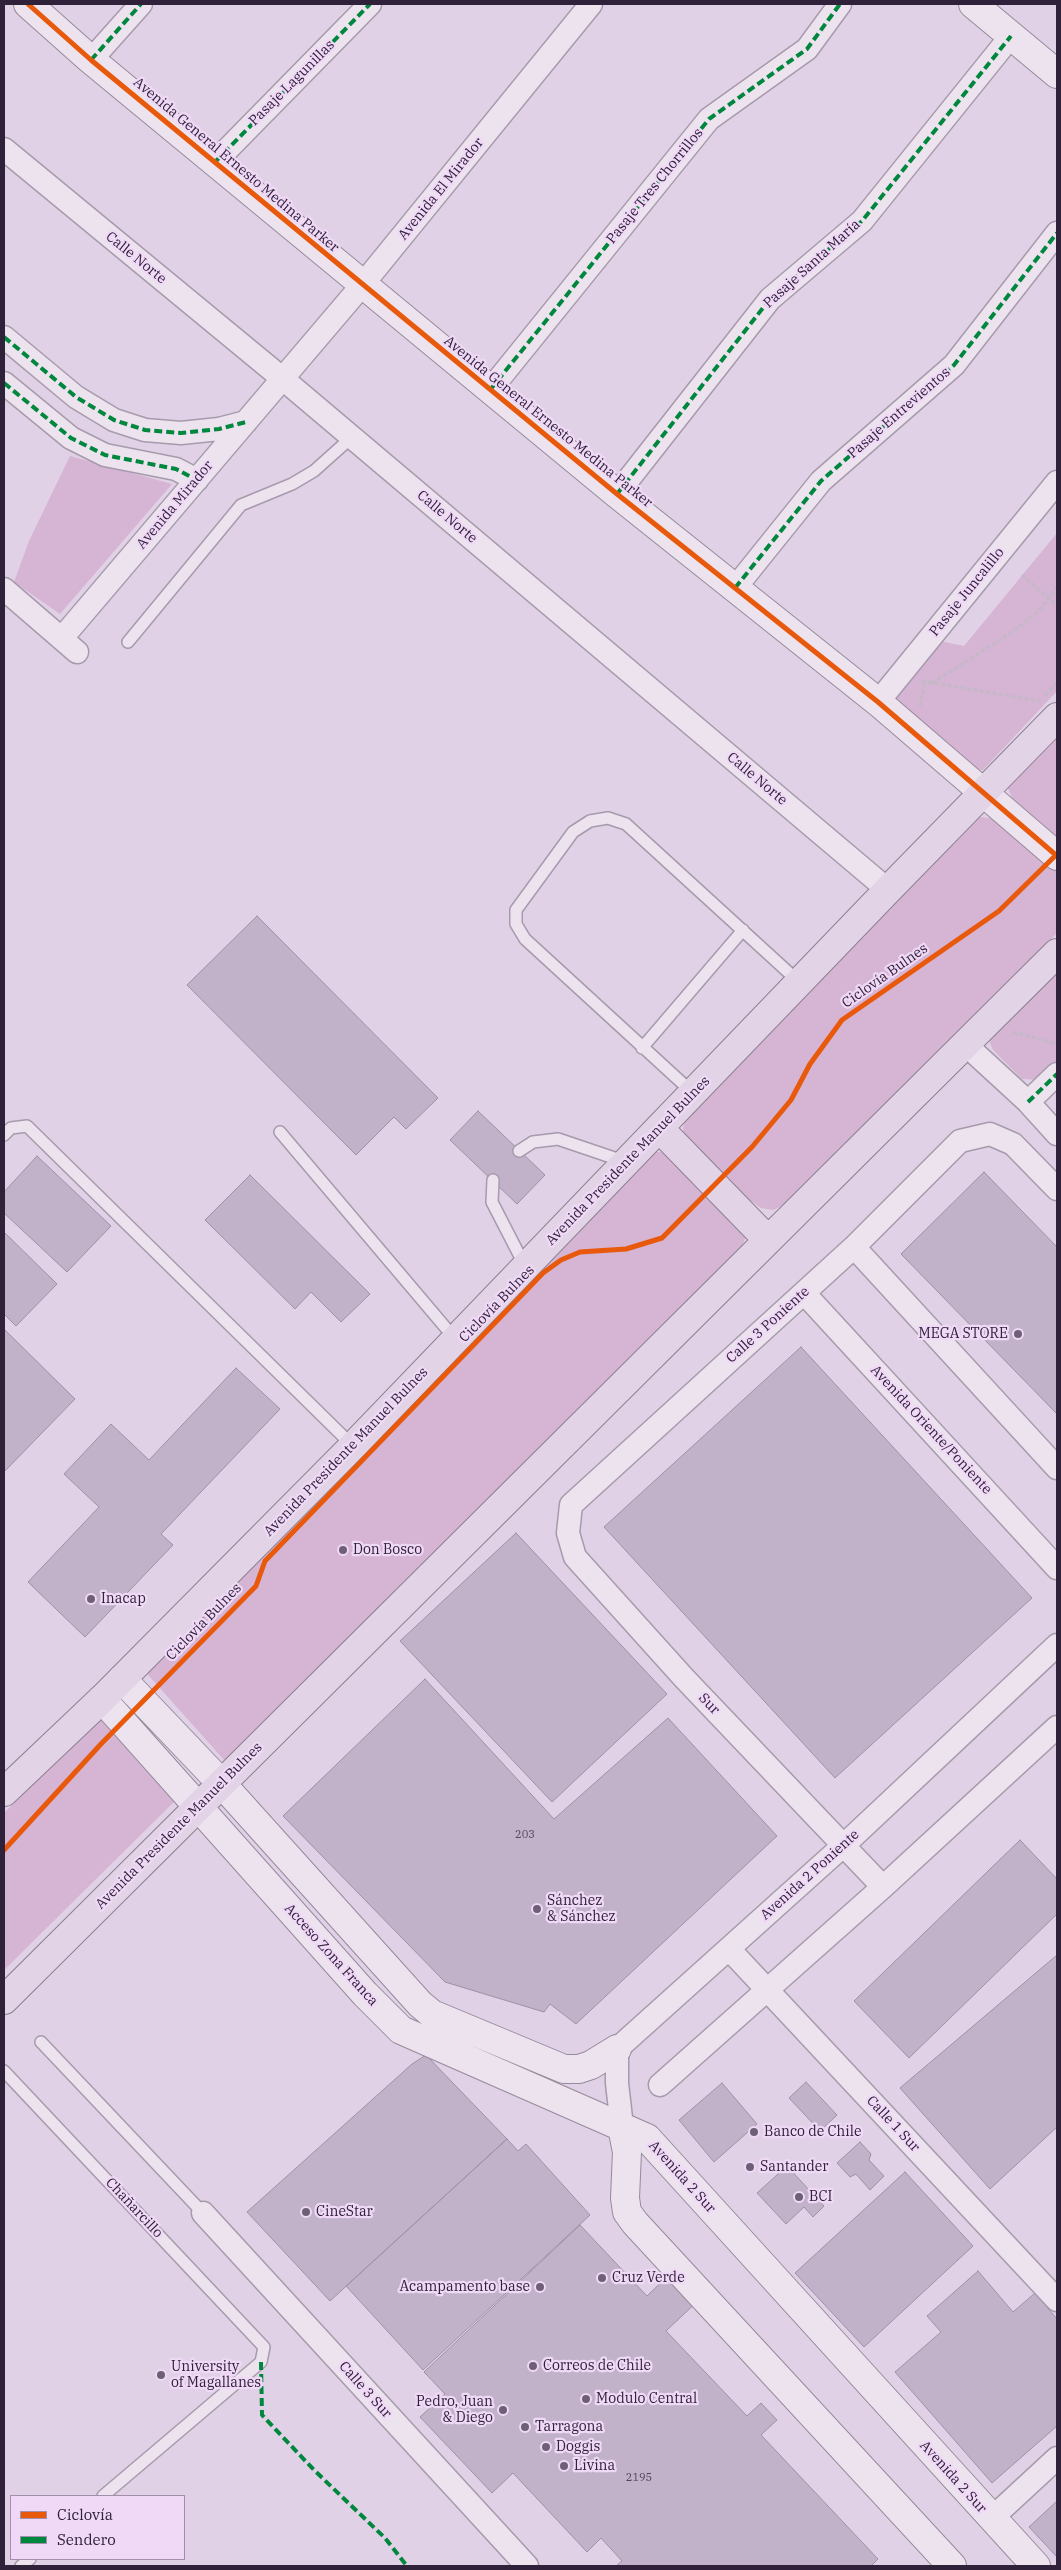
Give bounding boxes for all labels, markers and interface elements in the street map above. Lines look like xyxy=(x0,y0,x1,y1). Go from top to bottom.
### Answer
street label: Pasaje Lagunillas xyxy=(246,37,338,129)
street label: Avenida General Ernesto Medina Parker xyxy=(130,74,342,256)
street label: Pasaje Tres Chorrillos xyxy=(603,125,707,247)
street label: Avenida El Mirador xyxy=(395,135,487,243)
street label: Pasaje Santa María xyxy=(760,216,864,312)
street label: Calle Norte xyxy=(102,228,170,288)
street label: Avenida General Ernesto Medina Parker xyxy=(440,333,656,511)
street label: Pasaje Entrevientos xyxy=(844,364,954,462)
street label: Avenida Mirador xyxy=(133,457,217,553)
street label: Calle Norte xyxy=(414,487,480,547)
street label: Pasaje Juncalillo xyxy=(926,544,1008,640)
street label: Calle Norte xyxy=(724,749,790,809)
street label: Ciclovía Bulnes xyxy=(839,940,931,1012)
street label: Avenida Presidente Manuel Bulnes xyxy=(542,1073,714,1249)
street label: Ciclovía Bulnes xyxy=(456,1262,538,1346)
street label: Calle 3 Poniente xyxy=(723,1283,813,1367)
place label: MEGA STORE xyxy=(919,1326,1008,1342)
marker: MEGA STORE xyxy=(1012,1328,1024,1340)
street label: Avenida Oriente/Poniente xyxy=(867,1362,995,1498)
street label: Avenida Presidente Manuel Bulnes xyxy=(260,1364,432,1540)
place label: Don Bosco xyxy=(353,1542,422,1558)
marker: Don Bosco xyxy=(337,1544,349,1556)
street label: Ciclovía Bulnes xyxy=(163,1580,245,1664)
place label: Inacap xyxy=(101,1591,146,1607)
marker: Inacap xyxy=(85,1593,97,1605)
street label: Sur xyxy=(695,1690,723,1718)
street label: Avenida Presidente Manuel Bulnes xyxy=(92,1739,266,1913)
street label: Avenida 2 Poniente xyxy=(757,1826,863,1924)
house number: 203 xyxy=(515,1828,535,1842)
place label: Sánchez & Sánchez xyxy=(547,1893,616,1925)
street label: Acceso Zona Franca xyxy=(281,1900,381,2010)
marker: Sánchez & Sánchez xyxy=(531,1903,543,1915)
street label: Calle 1 Sur xyxy=(863,2092,923,2156)
place label: Banco de Chile xyxy=(764,2124,861,2140)
marker: Banco de Chile xyxy=(748,2126,760,2138)
street label: Avenida 2 Sur xyxy=(645,2137,719,2217)
place label: Santander xyxy=(760,2159,829,2175)
marker: Santander xyxy=(744,2161,756,2173)
street label: Chañarcillo xyxy=(102,2174,166,2242)
place label: BCI xyxy=(809,2189,832,2205)
marker: BCI xyxy=(793,2191,805,2203)
place label: CineStar xyxy=(316,2204,373,2220)
marker: CineStar xyxy=(300,2206,312,2218)
place label: Cruz Verde xyxy=(612,2270,685,2286)
marker: Cruz Verde xyxy=(596,2272,608,2284)
place label: Acampamento base xyxy=(400,2279,530,2295)
marker: Acampamento base xyxy=(534,2281,546,2293)
street label: Calle 3 Sur xyxy=(335,2358,395,2422)
place label: Correos de Chile xyxy=(543,2358,651,2374)
place label: University of Magallanes xyxy=(171,2359,261,2392)
marker: Correos de Chile xyxy=(527,2360,539,2372)
marker: University of Magallanes xyxy=(155,2369,167,2381)
place label: Modulo Central xyxy=(596,2391,697,2407)
marker: Modulo Central xyxy=(580,2393,592,2405)
place label: Pedro, Juan & Diego xyxy=(416,2394,493,2426)
marker: Pedro, Juan & Diego xyxy=(497,2404,509,2416)
place label: Tarragona xyxy=(535,2419,603,2435)
marker: Tarragona xyxy=(519,2421,531,2433)
street label: Avenida 2 Sur xyxy=(916,2437,990,2517)
place label: Doggis xyxy=(556,2439,600,2455)
marker: Doggis xyxy=(540,2441,552,2453)
place label: Livina xyxy=(574,2458,615,2474)
marker: Livina xyxy=(558,2460,570,2472)
house number: 2195 xyxy=(626,2471,652,2485)
legend xyxy=(10,2495,185,2560)
text: Ciclovía xyxy=(57,2505,113,2524)
text: Sendero xyxy=(57,2530,116,2549)

